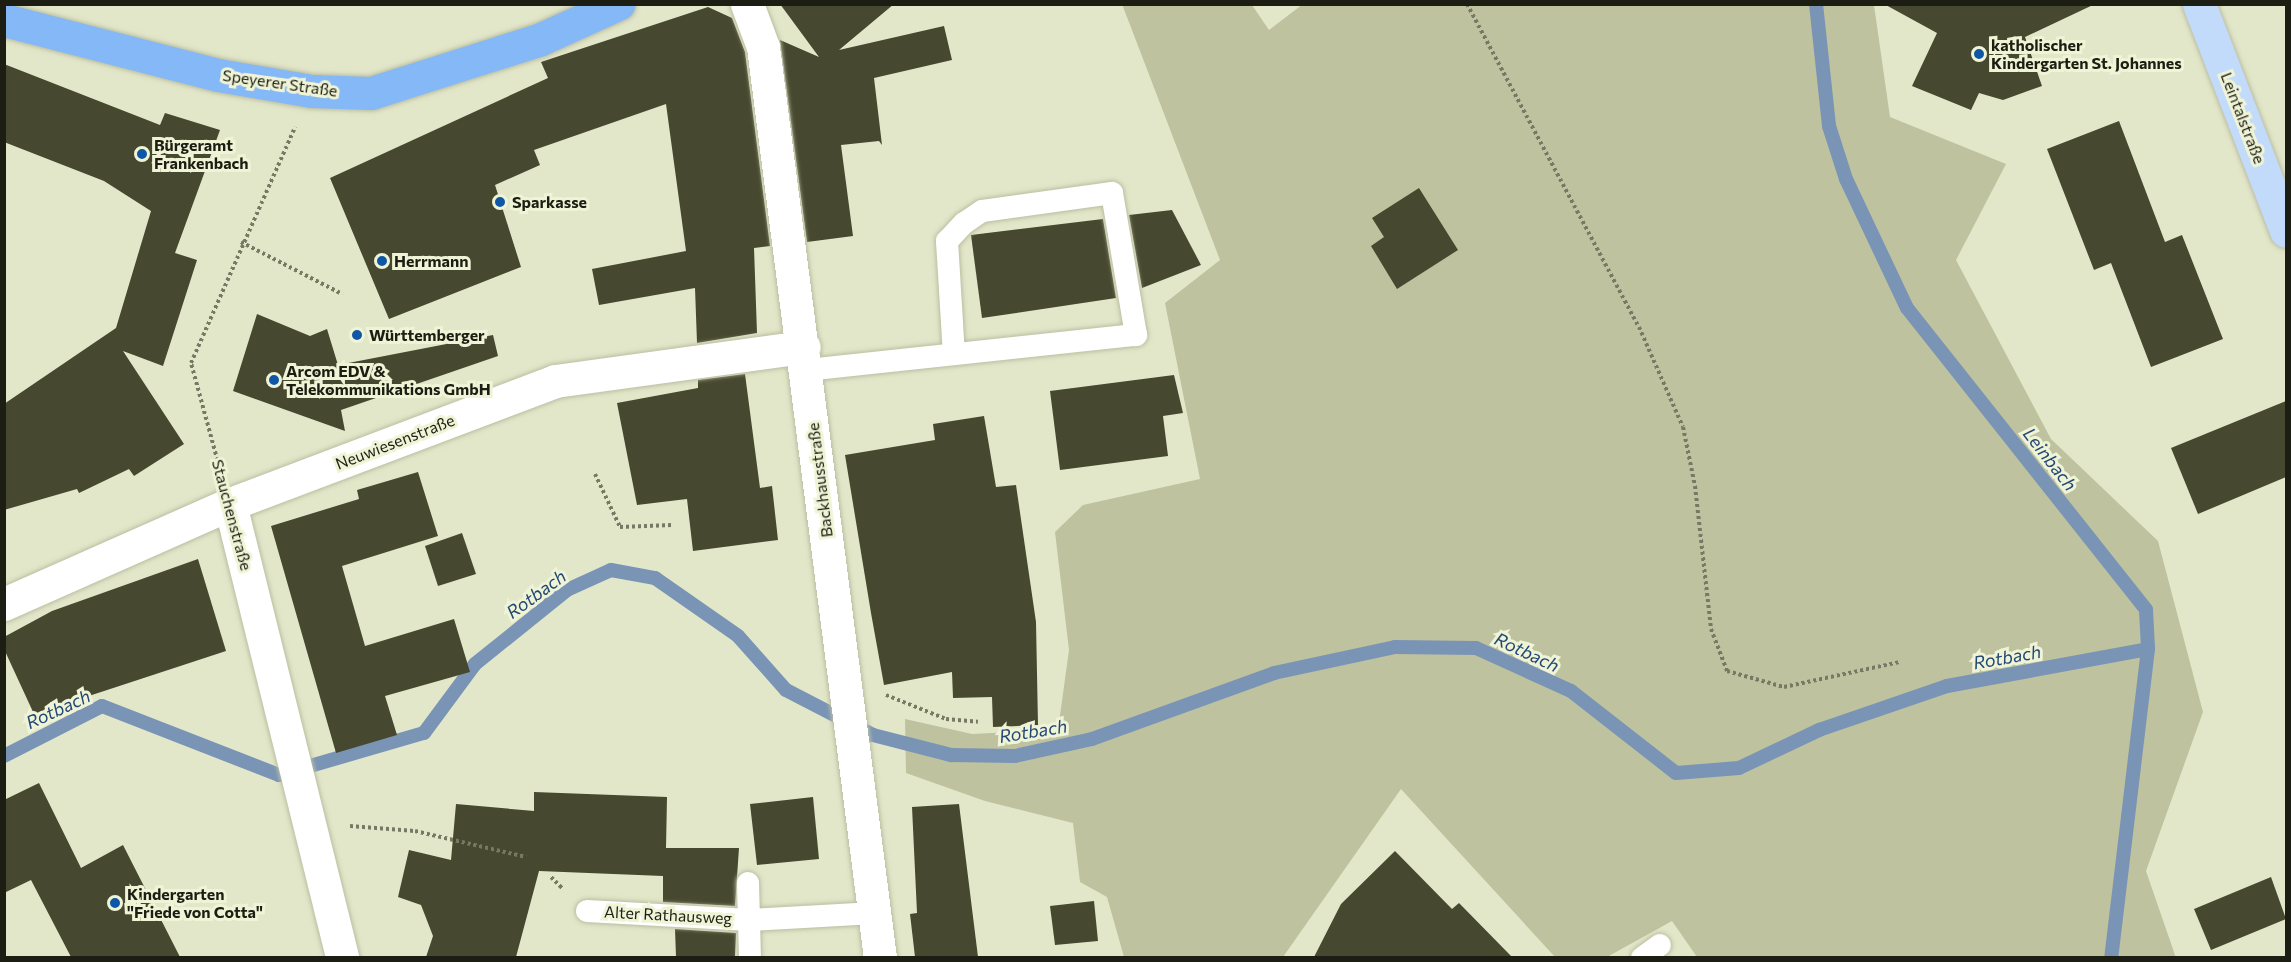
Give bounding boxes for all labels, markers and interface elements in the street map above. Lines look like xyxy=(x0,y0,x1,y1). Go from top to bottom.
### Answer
place label: katholischer Kindergarten St. Johannes xyxy=(1991,35,2182,73)
marker: katholischer Kindergarten St. Johannes xyxy=(1972,47,1986,61)
street label: Speyerer Straße xyxy=(221,65,339,101)
street label: Leintalstraße xyxy=(2217,70,2269,166)
place label: Bürgeramt Frankenbach xyxy=(154,135,249,173)
marker: Bürgeramt Frankenbach xyxy=(135,147,149,161)
place label: Sparkasse xyxy=(512,192,587,212)
marker: Sparkasse xyxy=(493,195,507,209)
place label: Herrmann xyxy=(394,251,469,271)
marker: Herrmann xyxy=(375,254,389,268)
place label: Württemberger xyxy=(369,325,485,345)
marker: Württemberger xyxy=(350,328,364,342)
place label: Arcom EDV & Telekommunikations GmbH xyxy=(286,361,491,399)
marker: Arcom EDV & Telekommunikations GmbH xyxy=(267,373,281,387)
street label: Neuwiesenstraße xyxy=(333,410,457,474)
street label: Backhausstraße xyxy=(803,421,837,539)
water label: Leinbach xyxy=(2019,423,2081,495)
street label: Stauchenstraße xyxy=(208,457,256,573)
water label: Rotbach xyxy=(502,565,570,623)
water label: Rotbach xyxy=(1491,628,1563,676)
water label: Rotbach xyxy=(1971,640,2043,674)
water label: Rotbach xyxy=(22,685,94,733)
water label: Rotbach xyxy=(997,715,1069,747)
place label: Kindergarten "Friede von Cotta" xyxy=(127,884,263,922)
marker: Kindergarten "Friede von Cotta" xyxy=(108,896,122,910)
street label: Alter Rathausweg xyxy=(603,902,733,928)

